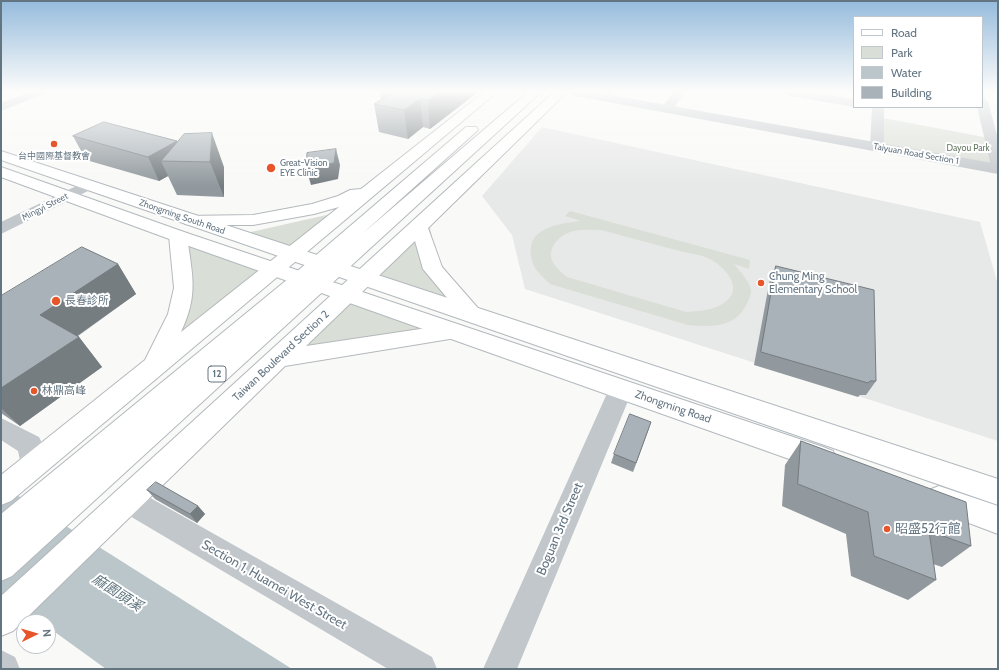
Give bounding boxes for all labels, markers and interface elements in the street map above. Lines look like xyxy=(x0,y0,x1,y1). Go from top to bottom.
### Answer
legend xyxy=(853,16,983,108)
text: Road xyxy=(891,25,917,40)
text: Park xyxy=(891,45,913,60)
text: Water xyxy=(891,65,921,80)
text: Building xyxy=(891,85,932,100)
marker: 台中國際基督教會 xyxy=(49,139,59,149)
street label: Taiyuan Road Section 1 xyxy=(872,141,960,167)
park label: Dayou Park xyxy=(947,143,989,153)
place label: 台中國際基督教會 xyxy=(18,151,90,161)
place label: Great-Vision EYE Clinic xyxy=(280,158,328,179)
marker: Great-Vision EYE Clinic xyxy=(265,162,277,174)
street label: Mingyi Street xyxy=(20,191,70,223)
street label: Zhongming South Road xyxy=(138,197,226,237)
place label: Chung Ming Elementary School xyxy=(769,270,857,296)
marker: Chung Ming Elementary School xyxy=(756,278,766,288)
place label: 長春診所 xyxy=(65,294,109,308)
marker: 長春診所 xyxy=(50,295,62,307)
street label: Taiwan Boulevard Section 2 xyxy=(230,308,332,404)
road number: 12 xyxy=(208,366,226,382)
place label: 林鼎高峰 xyxy=(42,384,86,398)
marker: 林鼎高峰 xyxy=(29,386,39,396)
street label: Zhongming Road xyxy=(633,388,713,426)
street label: Boguan 3rd Street xyxy=(533,480,587,578)
place label: 昭盛52行館 xyxy=(895,521,961,537)
marker: 昭盛52行館 xyxy=(882,524,892,534)
street label: Section 1, Huamei West Street xyxy=(199,537,349,633)
water label: 麻園頭溪 xyxy=(89,571,145,615)
north arrow xyxy=(16,614,56,654)
text: N xyxy=(40,629,54,638)

